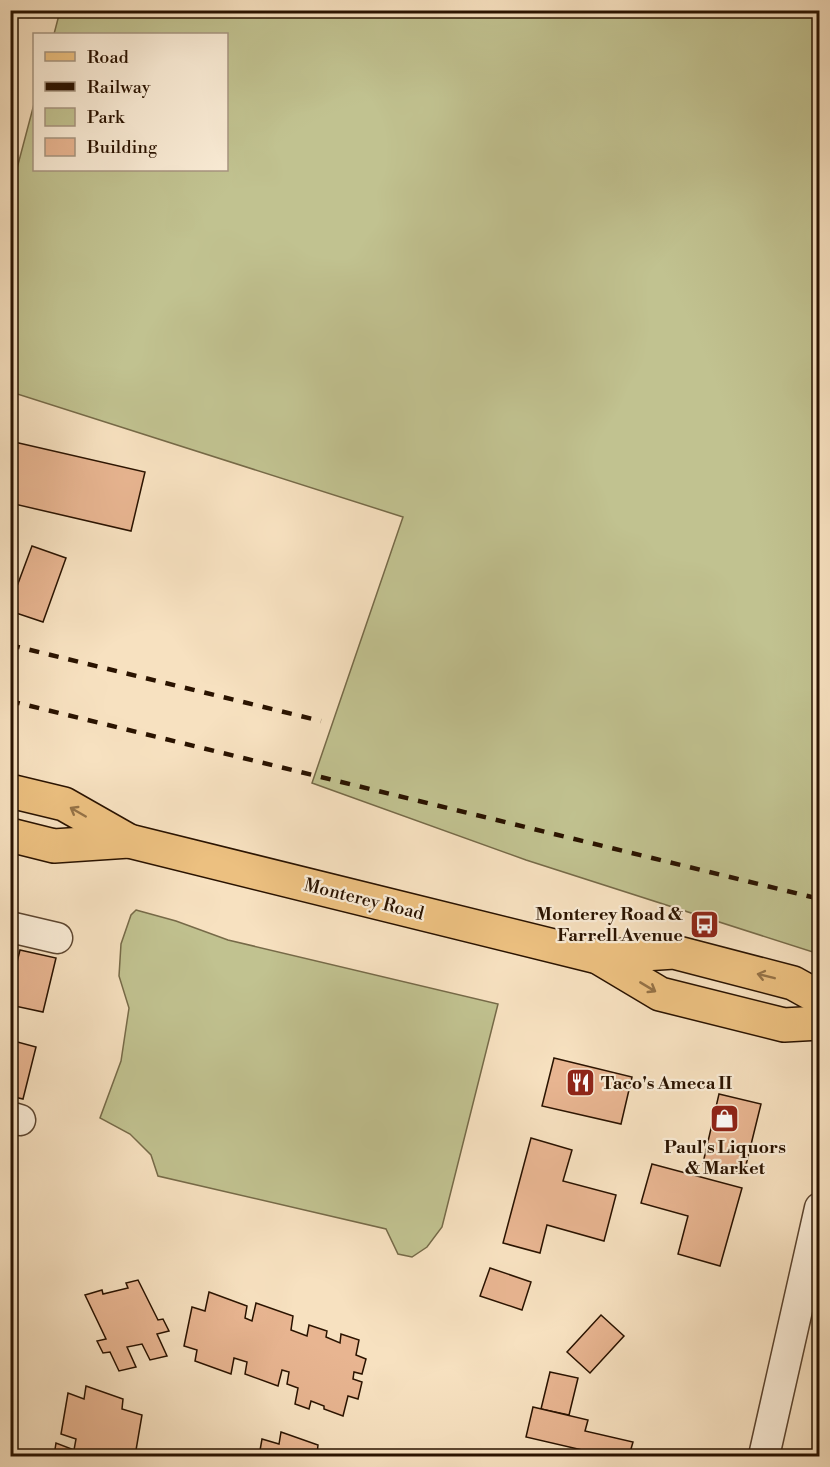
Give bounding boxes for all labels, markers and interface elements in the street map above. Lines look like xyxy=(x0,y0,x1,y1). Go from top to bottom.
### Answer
legend xyxy=(33,33,228,171)
text: Road xyxy=(87,46,130,69)
text: Railway xyxy=(87,76,151,99)
text: Park xyxy=(87,106,126,129)
text: Building xyxy=(86,136,158,159)
one-way arrow xyxy=(70,806,87,818)
street label: Monterey Road xyxy=(301,873,427,926)
place label: Monterey Road & Farrell Avenue xyxy=(535,903,683,947)
bus stop icon: Monterey Road & Farrell Avenue xyxy=(688,908,720,940)
one-way arrow xyxy=(757,969,776,981)
one-way arrow xyxy=(639,981,656,993)
restaurant icon: Taco's Ameca II xyxy=(564,1067,596,1099)
place label: Taco's Ameca II xyxy=(601,1072,732,1095)
shop icon: Paul's Liquors & Market xyxy=(709,1102,741,1134)
place label: Paul's Liquors & Market xyxy=(664,1136,786,1180)

